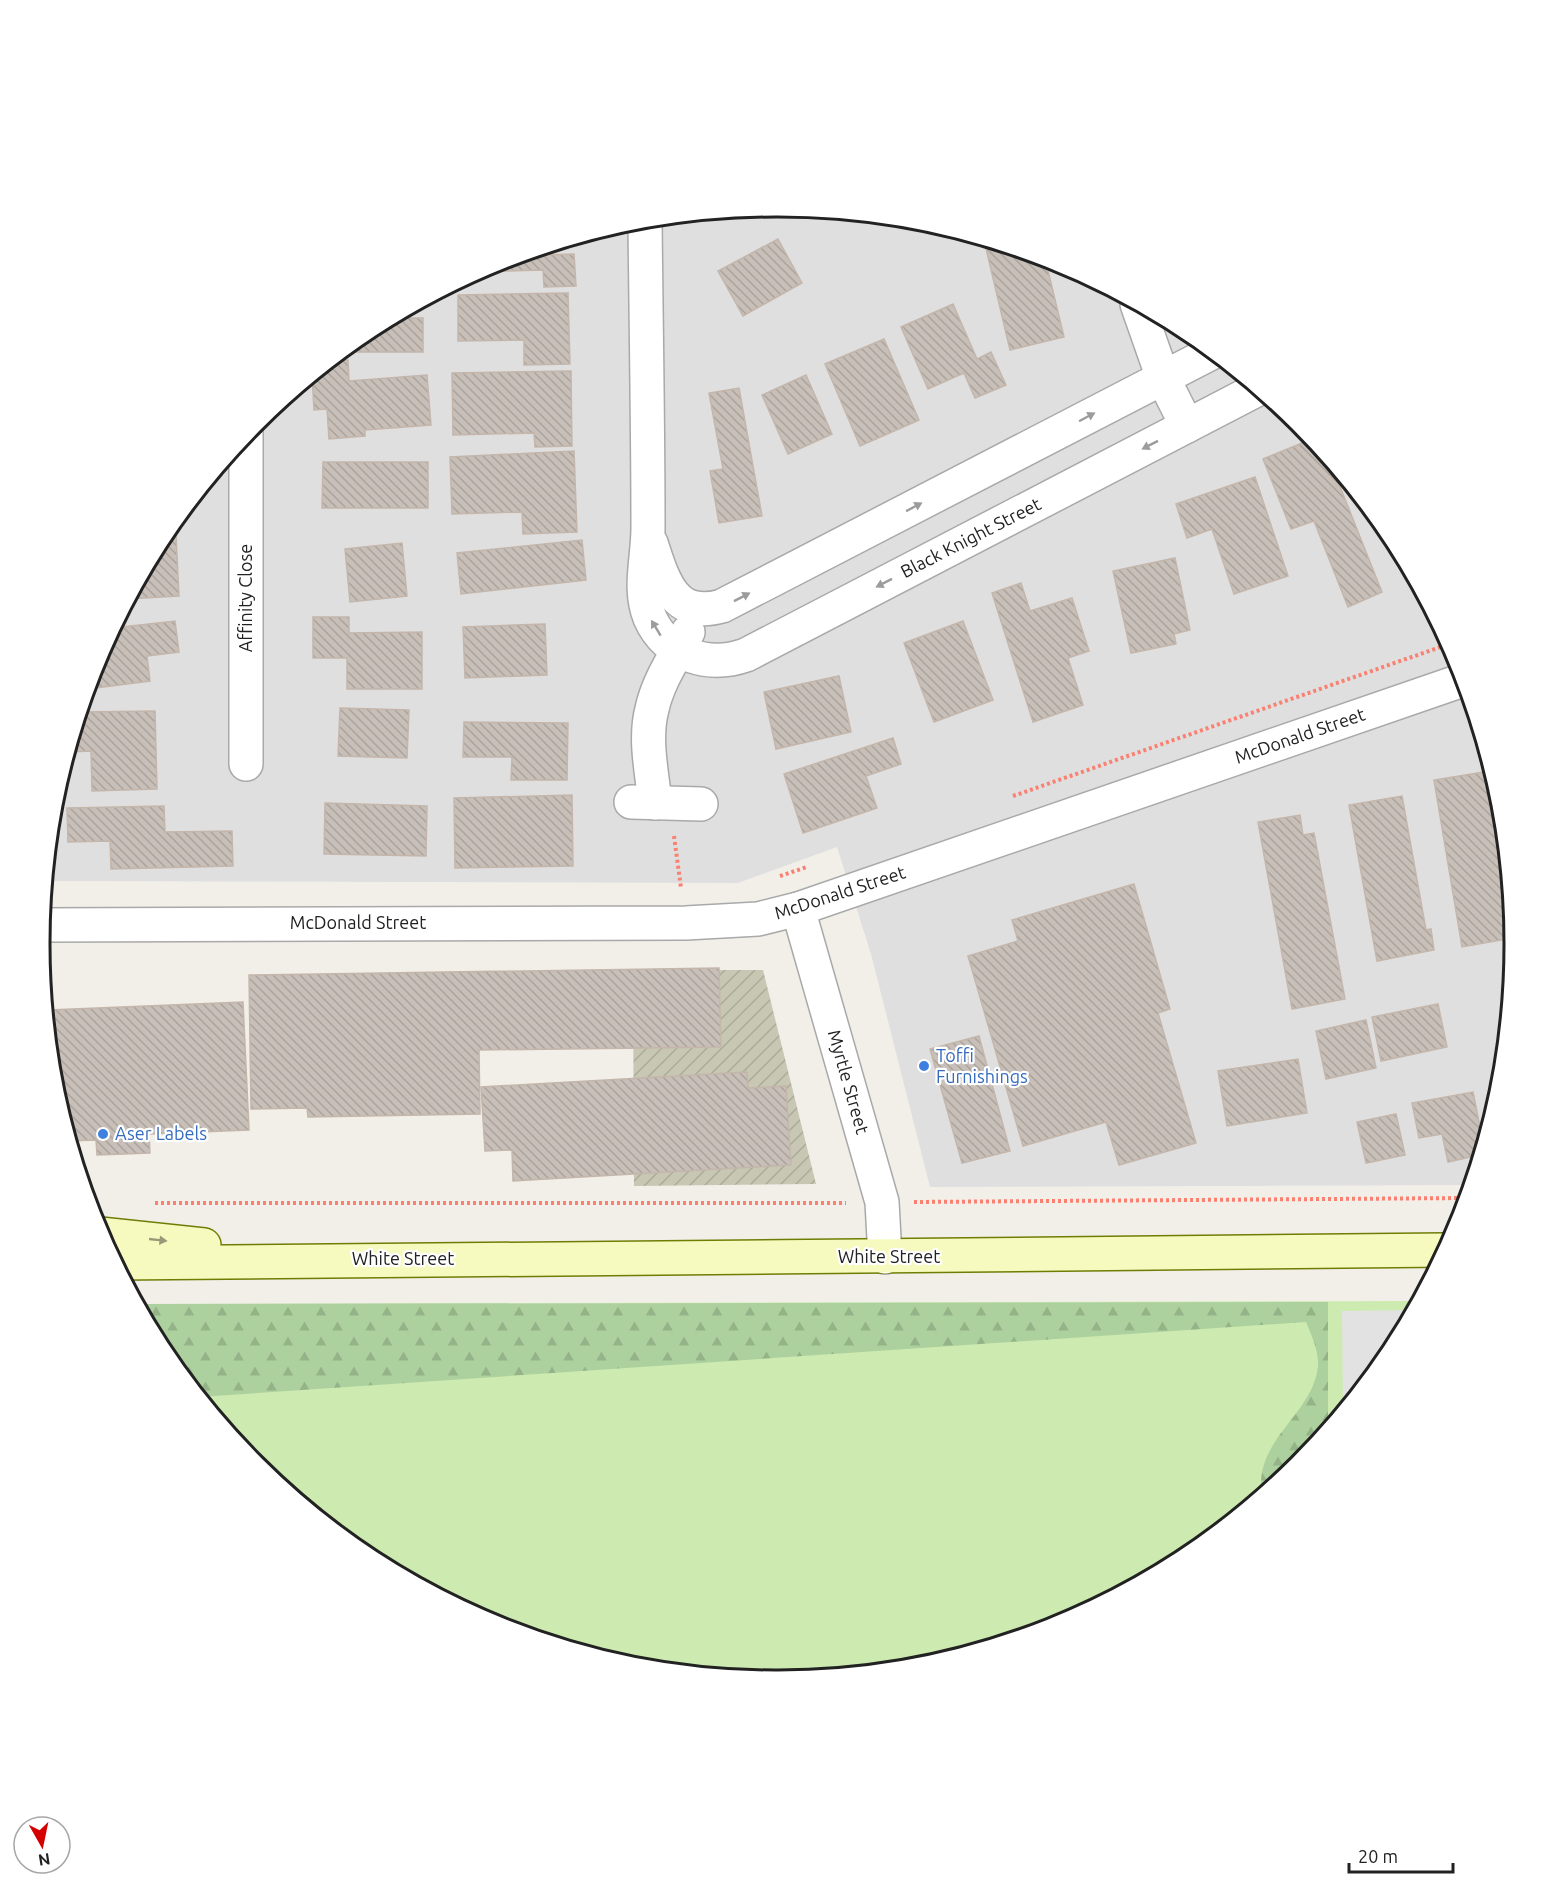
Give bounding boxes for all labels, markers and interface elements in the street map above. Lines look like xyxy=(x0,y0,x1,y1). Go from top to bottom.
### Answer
one-way arrow xyxy=(1079,412,1096,422)
one-way arrow xyxy=(1142,440,1159,450)
street label: Black Knight Street xyxy=(897,493,1044,581)
one-way arrow xyxy=(906,502,923,512)
street label: Affinity Close xyxy=(235,544,255,652)
one-way arrow xyxy=(875,578,893,588)
one-way arrow xyxy=(733,593,750,602)
one-way arrow xyxy=(651,619,661,636)
street label: McDonald Street xyxy=(1232,703,1367,767)
street label: McDonald Street xyxy=(772,861,908,923)
street label: McDonald Street xyxy=(290,912,426,932)
street label: Myrtle Street xyxy=(825,1027,873,1136)
place label: Toffi Furnishings xyxy=(936,1045,1028,1086)
marker: Toffi Furnishings xyxy=(917,1059,931,1073)
place label: Aser Labels xyxy=(115,1123,207,1143)
marker: Aser Labels xyxy=(96,1127,110,1141)
one-way arrow xyxy=(149,1235,168,1244)
street label: White Street xyxy=(838,1246,940,1266)
street label: White Street xyxy=(352,1248,454,1268)
north arrow xyxy=(12,1815,72,1875)
scale bar xyxy=(1349,1836,1452,1874)
text: 20 m xyxy=(1358,1846,1398,1866)
text: N xyxy=(37,1850,52,1870)

